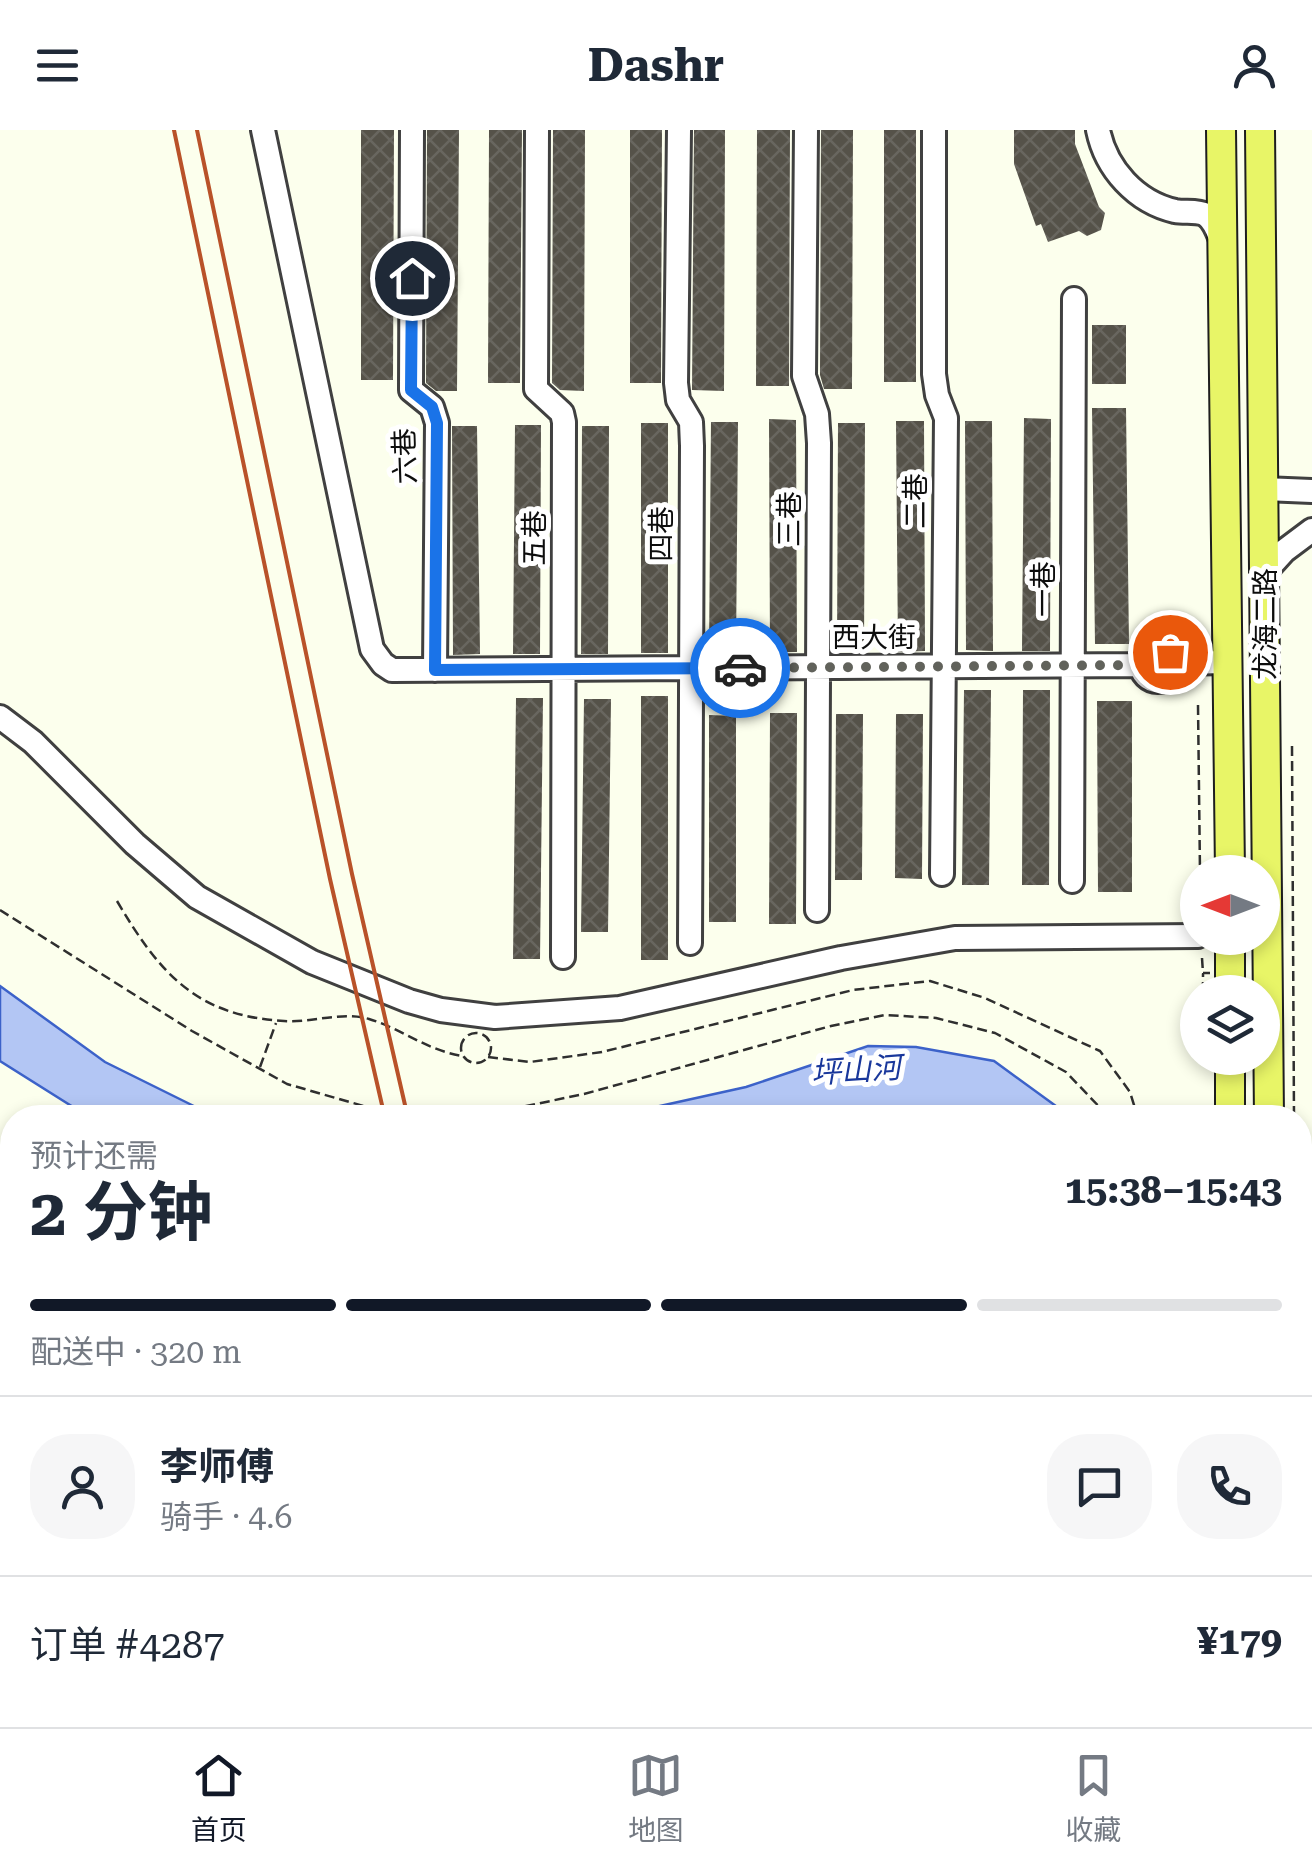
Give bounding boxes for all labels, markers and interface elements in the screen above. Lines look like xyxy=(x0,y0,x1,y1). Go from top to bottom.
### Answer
icon: menu xyxy=(30,38,85,93)
icon: person xyxy=(1227,38,1282,93)
text: Dashr xyxy=(588,39,724,92)
pin xyxy=(370,236,455,321)
icon: home xyxy=(385,251,440,306)
street label: 六巷 xyxy=(388,427,422,485)
street label: 二巷 xyxy=(899,473,932,529)
street label: 三巷 xyxy=(773,491,806,547)
street label: 四巷 xyxy=(645,506,678,562)
street label: 五巷 xyxy=(518,510,551,566)
street label: 一巷 xyxy=(1027,561,1060,617)
street label: 龙海二路 xyxy=(1249,568,1282,680)
pin xyxy=(1128,610,1213,695)
courier xyxy=(690,618,790,718)
street label: 西大街 xyxy=(832,621,916,654)
icon: bag xyxy=(1143,625,1198,680)
icon: car xyxy=(713,641,768,696)
north arrow xyxy=(1180,855,1280,955)
map controls xyxy=(1180,855,1280,1075)
button: layers xyxy=(1180,975,1280,1075)
water label: 坪山河 xyxy=(810,1049,907,1091)
text: 预计还需 xyxy=(30,1137,158,1175)
text: 15:38–15:43 xyxy=(1065,1168,1282,1212)
text: 2 分钟 xyxy=(30,1175,213,1251)
text: 配送中 · 320 m xyxy=(30,1333,241,1371)
button: person xyxy=(30,1434,135,1539)
button: chat xyxy=(1047,1434,1152,1539)
button: phone xyxy=(1177,1434,1282,1539)
text: 李师傅 xyxy=(160,1445,274,1489)
text: 骑手 · 4.6 xyxy=(160,1498,292,1536)
text: ¥179 xyxy=(1197,1619,1282,1663)
text: 订单 #4287 xyxy=(30,1623,225,1667)
tab: 首页 xyxy=(191,1748,247,1848)
tab: 地图 xyxy=(628,1748,684,1848)
tab: 收藏 xyxy=(1065,1748,1121,1848)

